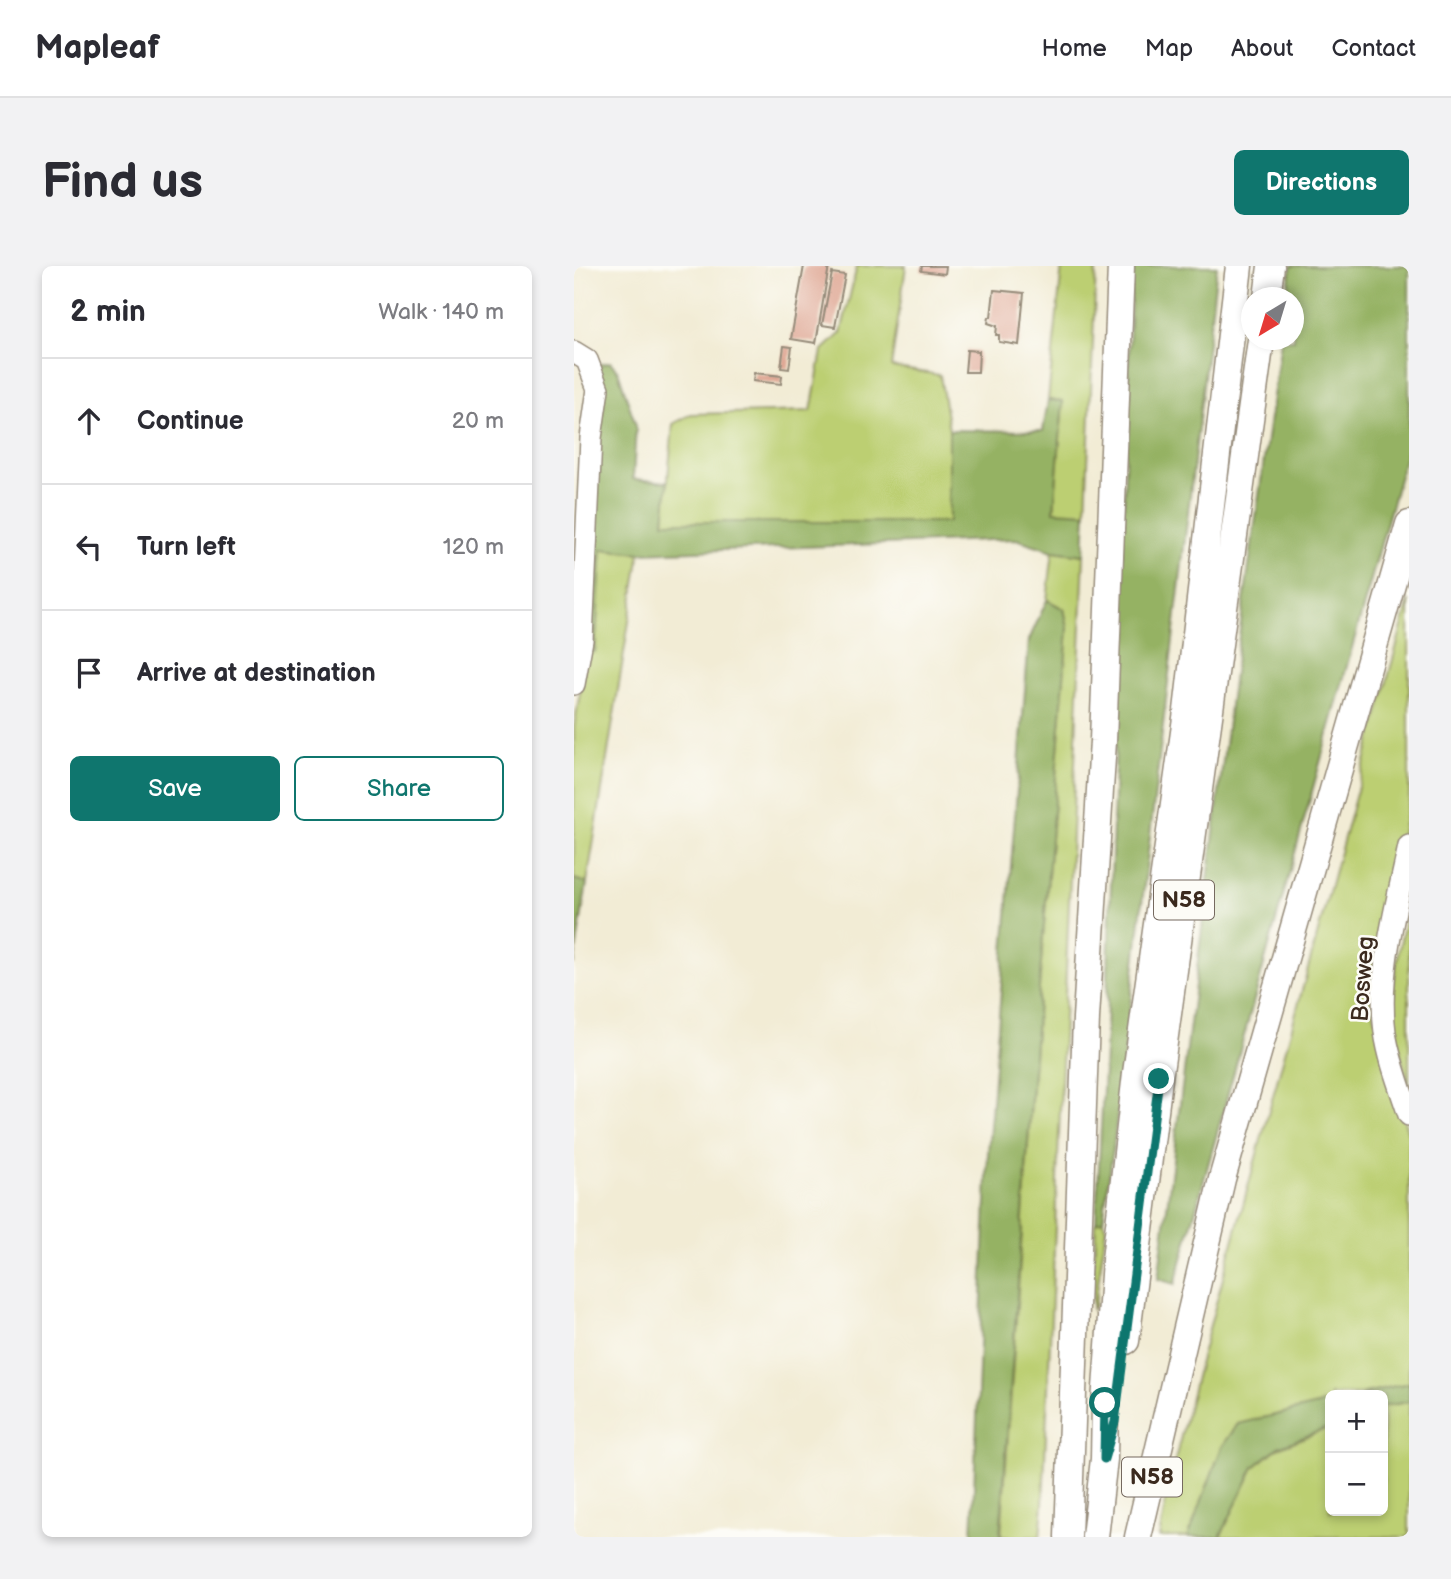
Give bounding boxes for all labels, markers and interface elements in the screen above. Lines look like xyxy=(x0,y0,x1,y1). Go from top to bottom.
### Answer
text: Mapleaf xyxy=(35,28,160,68)
text: Home xyxy=(1042,34,1107,63)
text: Map xyxy=(1145,34,1193,63)
text: About xyxy=(1231,34,1293,63)
text: Contact xyxy=(1331,34,1416,63)
button: Directions xyxy=(1234,150,1409,215)
text: Find us xyxy=(42,153,203,212)
north arrow xyxy=(1241,287,1304,350)
text: 2 min xyxy=(70,294,146,330)
text: Walk · 140 m xyxy=(378,298,504,326)
icon: ahead xyxy=(70,402,108,440)
text: Continue xyxy=(137,406,244,437)
text: 20 m xyxy=(452,407,504,435)
icon: left xyxy=(70,528,108,566)
text: Turn left xyxy=(137,532,236,563)
text: 120 m xyxy=(443,533,504,561)
icon: arrive xyxy=(70,654,108,692)
text: Arrive at destination xyxy=(137,658,376,689)
button: Save xyxy=(70,756,280,821)
button: Share xyxy=(294,756,504,821)
road number: N58 xyxy=(1154,880,1214,920)
street label: Bosweg xyxy=(1346,935,1380,1023)
route end xyxy=(1143,1063,1174,1094)
route start xyxy=(1089,1387,1120,1418)
map controls xyxy=(1325,1390,1388,1516)
button: + xyxy=(1325,1390,1388,1453)
button: − xyxy=(1325,1453,1388,1516)
road number: N58 xyxy=(1122,1458,1182,1496)

